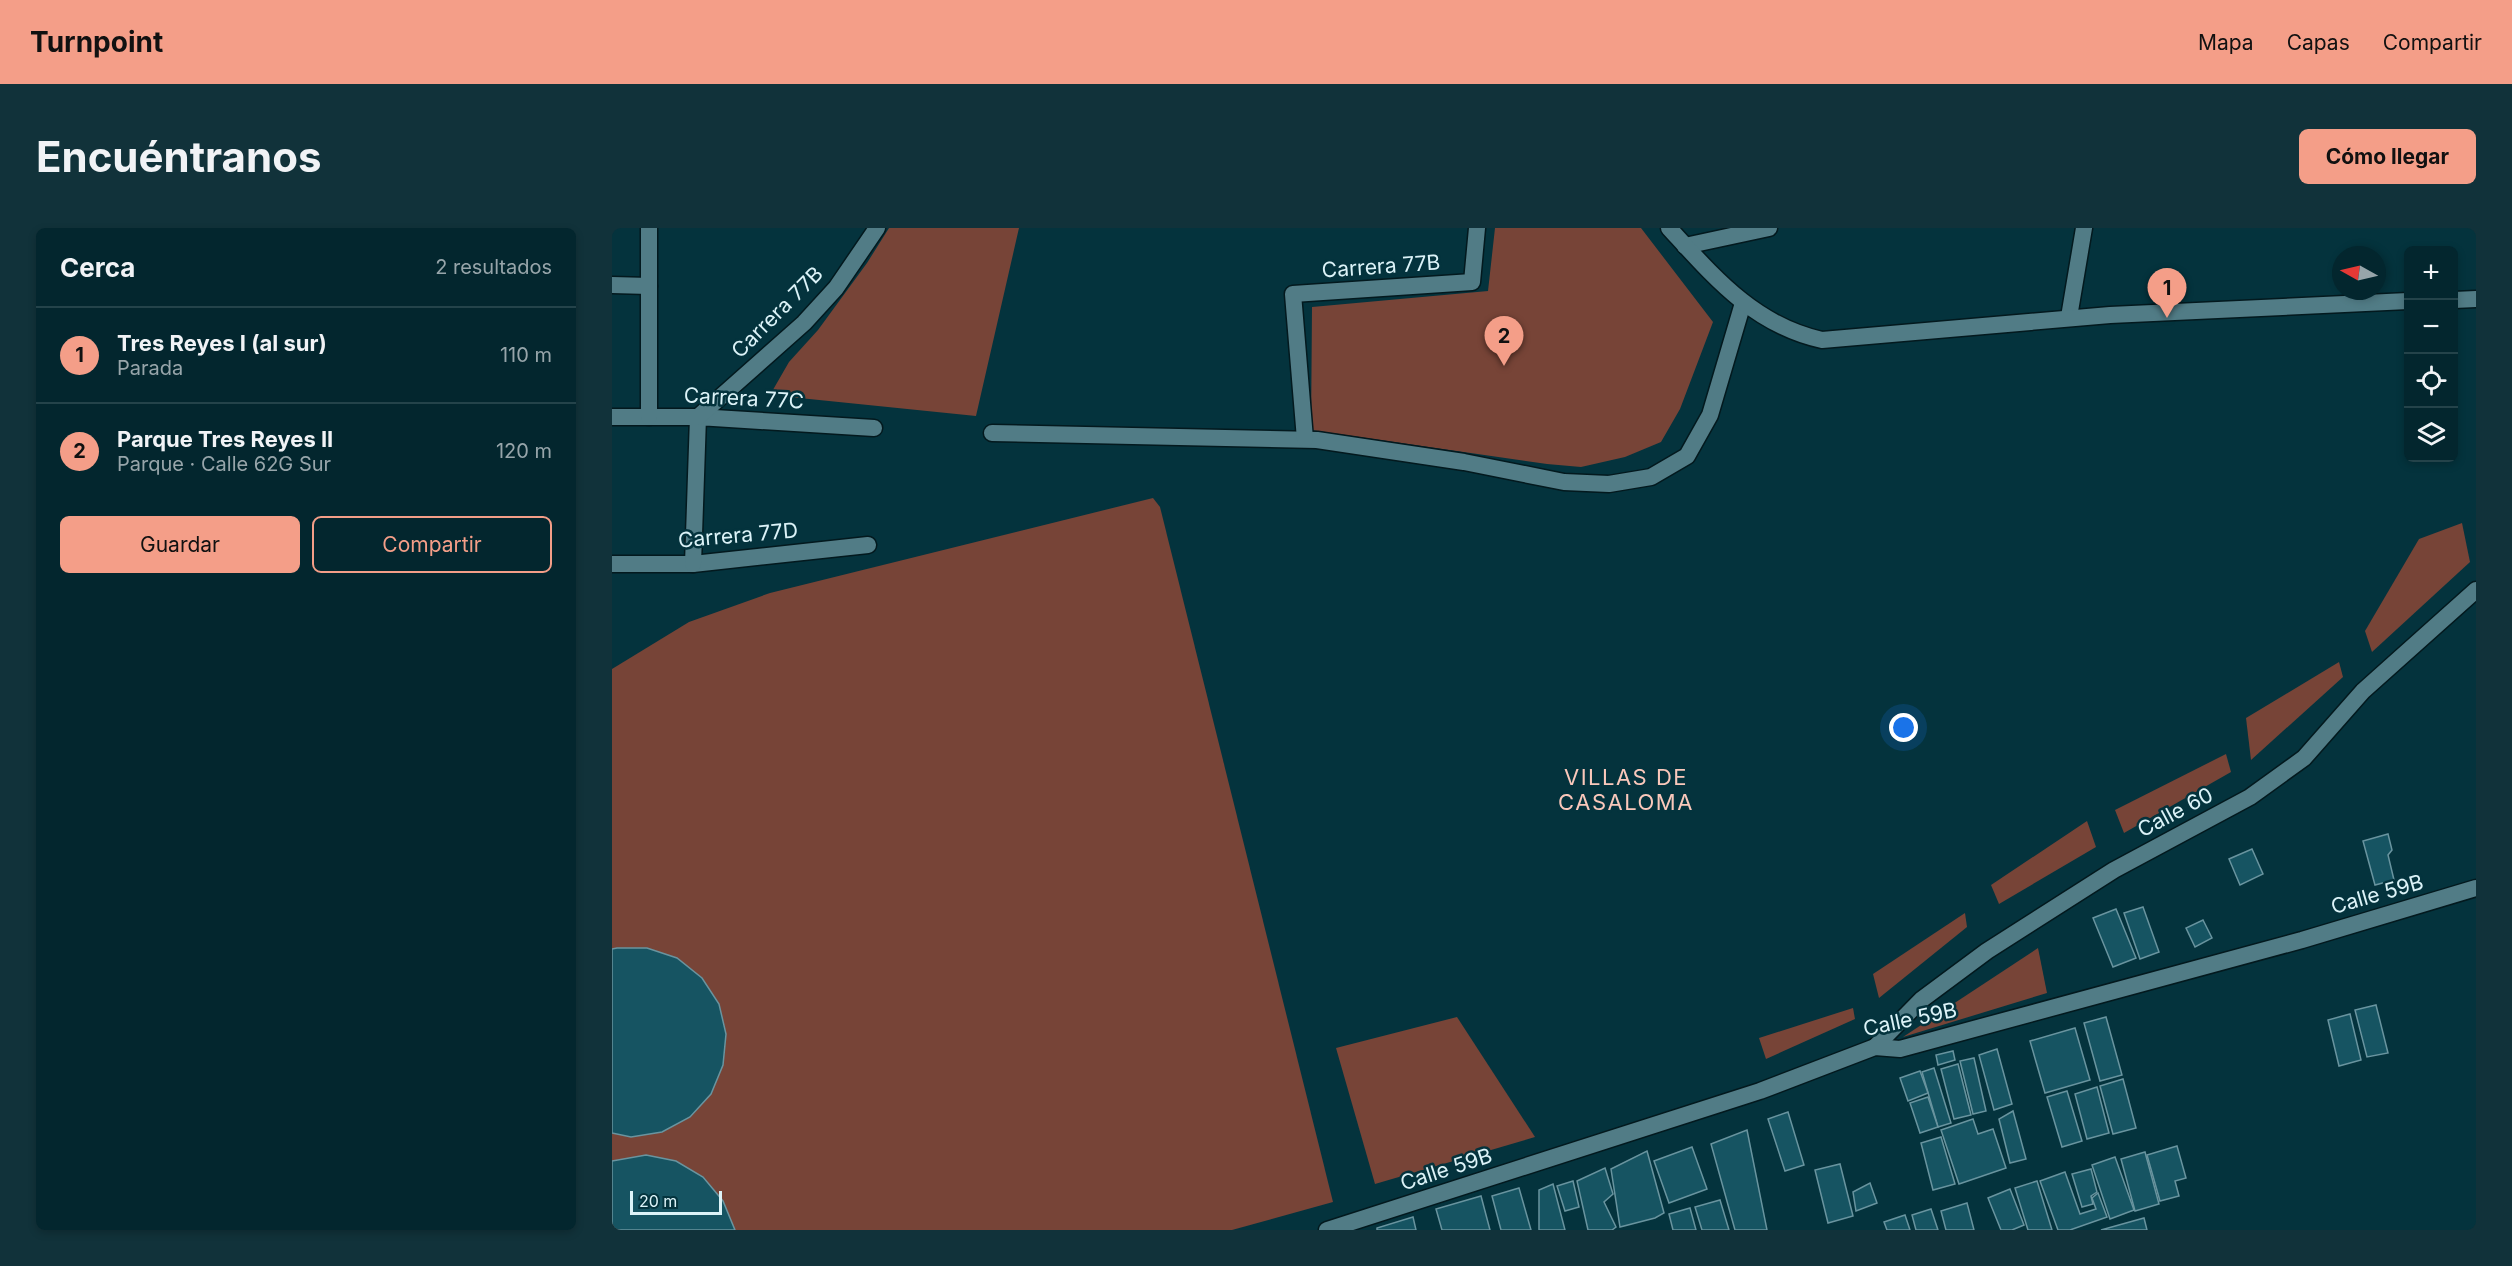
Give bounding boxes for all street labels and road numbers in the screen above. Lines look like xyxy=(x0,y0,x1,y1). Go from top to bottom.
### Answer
street label: Carrera 77B xyxy=(1321,249,1441,283)
street label: Carrera 77B xyxy=(726,261,828,363)
street label: Carrera 77C xyxy=(683,382,805,414)
street label: Carrera 77D xyxy=(677,517,799,553)
street label: Calle 60 xyxy=(2133,782,2217,842)
street label: Calle 59B xyxy=(2328,869,2426,919)
street label: Calle 59B xyxy=(1861,997,1959,1041)
street label: Calle 59B xyxy=(1397,1142,1495,1196)

